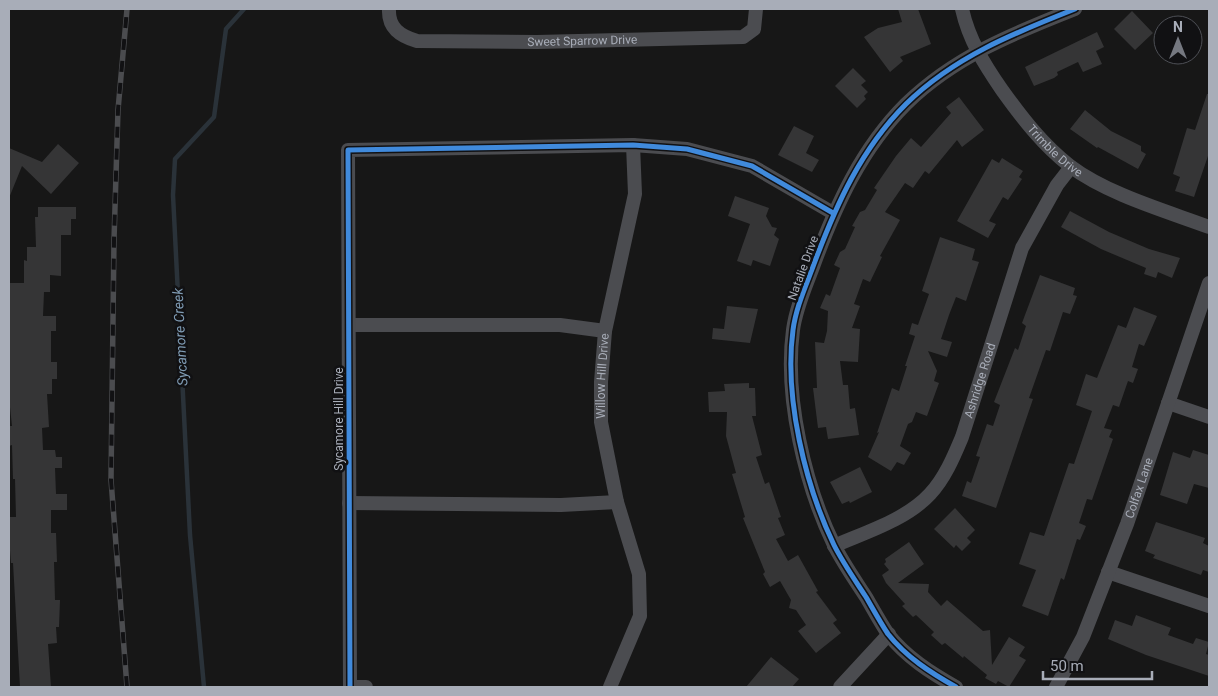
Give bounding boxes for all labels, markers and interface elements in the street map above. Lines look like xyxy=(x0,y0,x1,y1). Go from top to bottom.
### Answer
north arrow xyxy=(1153,15,1203,65)
text: N xyxy=(1173,19,1183,35)
street label: Sweet Sparrow Drive xyxy=(527,33,637,49)
street label: Trimble Drive xyxy=(1025,122,1085,180)
street label: Natalie Drive xyxy=(785,234,821,302)
water label: Sycamore Creek xyxy=(169,286,191,386)
street label: Willow Hill Drive xyxy=(594,333,612,419)
street label: Ashridge Road xyxy=(961,341,998,420)
street label: Sycamore Hill Drive xyxy=(332,367,346,471)
street label: Colfax Lane xyxy=(1122,456,1156,520)
scale bar xyxy=(1043,648,1152,680)
text: 50 m xyxy=(1050,657,1084,675)

